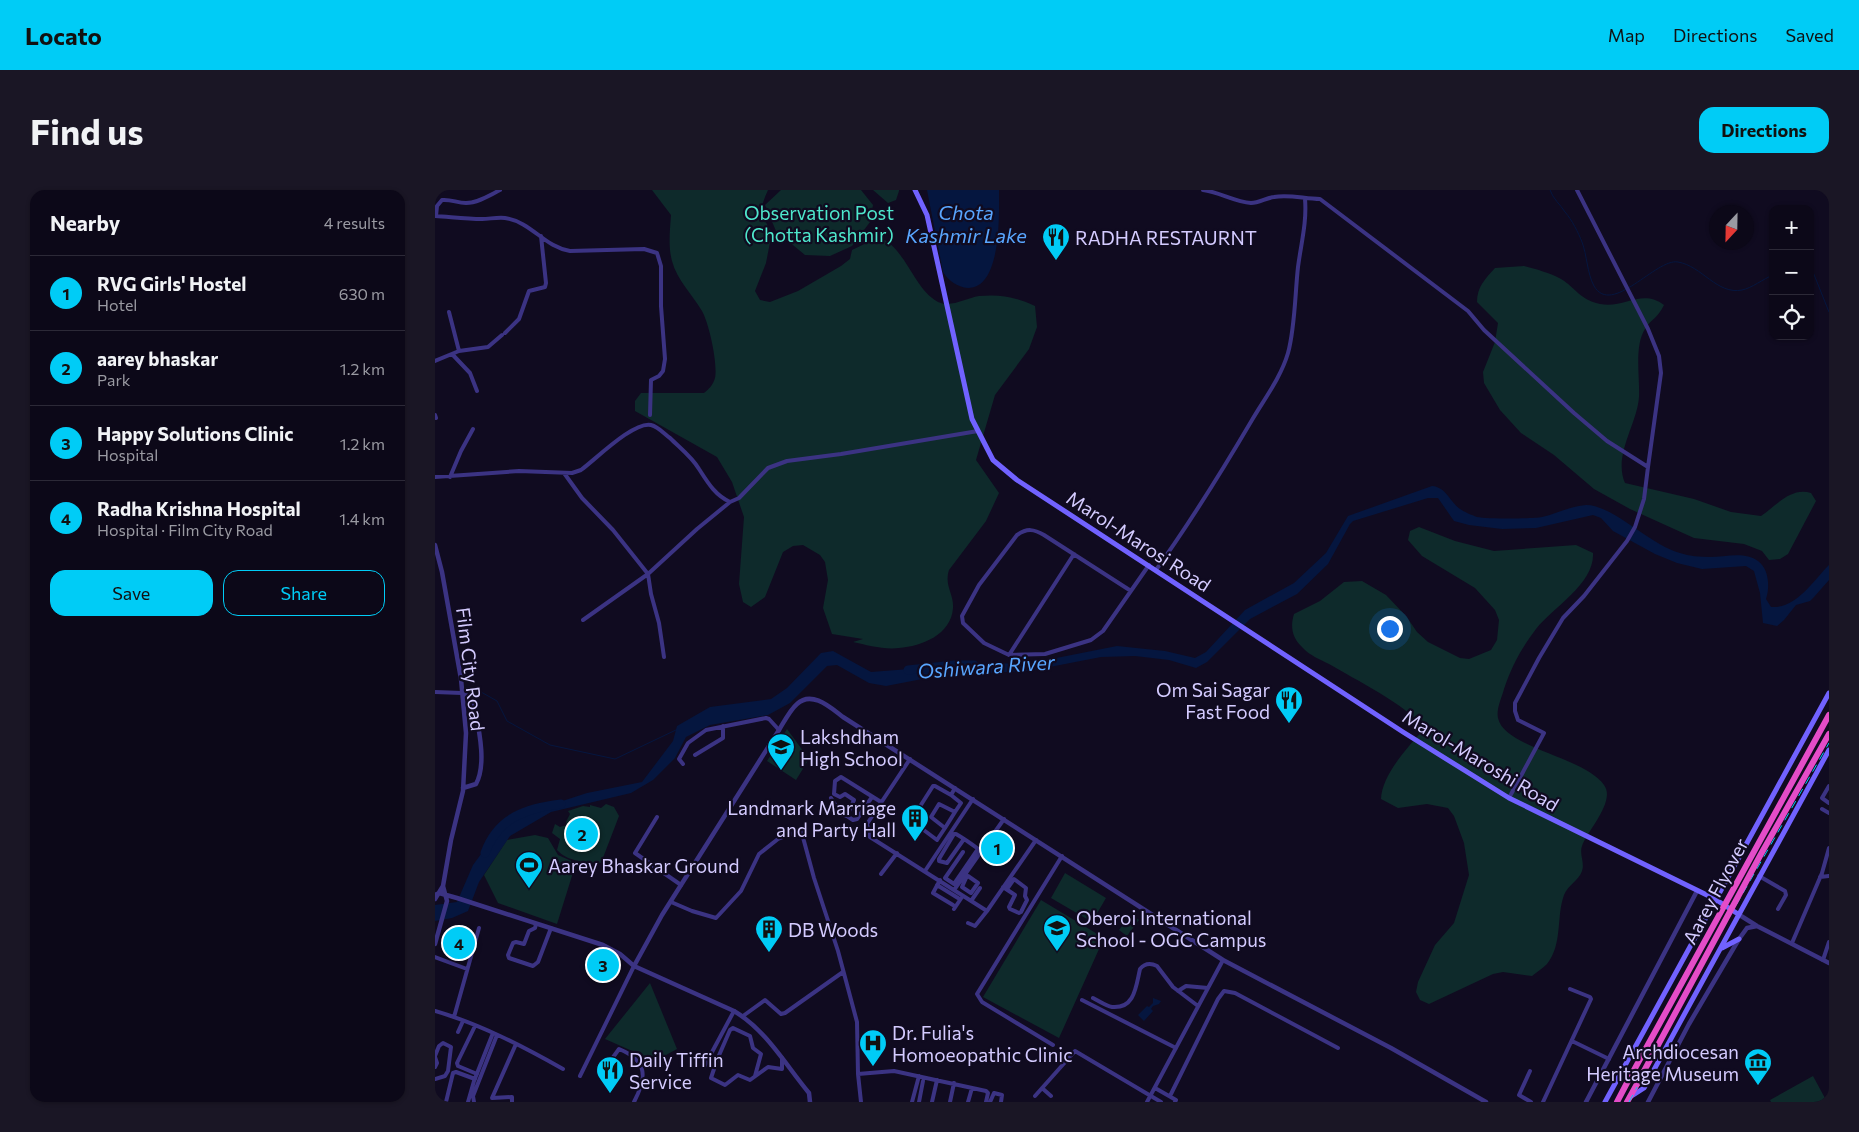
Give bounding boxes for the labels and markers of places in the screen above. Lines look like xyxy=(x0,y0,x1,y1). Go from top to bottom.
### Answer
restaurant icon: RADHA RESTAURNT xyxy=(1041,222,1071,261)
place label: RADHA RESTAURNT xyxy=(1075,226,1257,249)
place label: Om Sai Sagar Fast Food xyxy=(1156,678,1270,723)
restaurant icon: Om Sai Sagar Fast Food xyxy=(1274,685,1304,724)
place label: Lakshdham High School xyxy=(800,725,903,770)
school or university icon: Lakshdham High School xyxy=(766,732,796,771)
place label: Landmark Marriage and Party Hall xyxy=(727,796,896,841)
building icon: Landmark Marriage and Party Hall xyxy=(900,803,930,842)
pin: 2 xyxy=(566,815,598,853)
pin: 1 xyxy=(981,829,1013,867)
sports icon: Aarey Bhaskar Ground xyxy=(514,850,544,889)
place label: Aarey Bhaskar Ground xyxy=(548,854,740,877)
place label: Oberoi International School - OGC Campus xyxy=(1076,906,1266,951)
school or university icon: Oberoi International School - OGC Campus xyxy=(1042,913,1072,952)
building icon: DB Woods xyxy=(754,914,784,953)
place label: DB Woods xyxy=(788,918,878,941)
pin: 4 xyxy=(443,924,475,962)
pin: 3 xyxy=(587,946,619,984)
place label: Dr. Fulia's Homoeopathic Clinic xyxy=(892,1021,1073,1066)
hospital icon: Dr. Fulia's Homoeopathic Clinic xyxy=(858,1028,888,1067)
place label: Archdiocesan Heritage Museum xyxy=(1586,1040,1739,1085)
museum icon: Archdiocesan Heritage Museum xyxy=(1743,1047,1773,1086)
place label: Daily Tiffin Service xyxy=(629,1048,724,1093)
restaurant icon: Daily Tiffin Service xyxy=(595,1055,625,1094)

